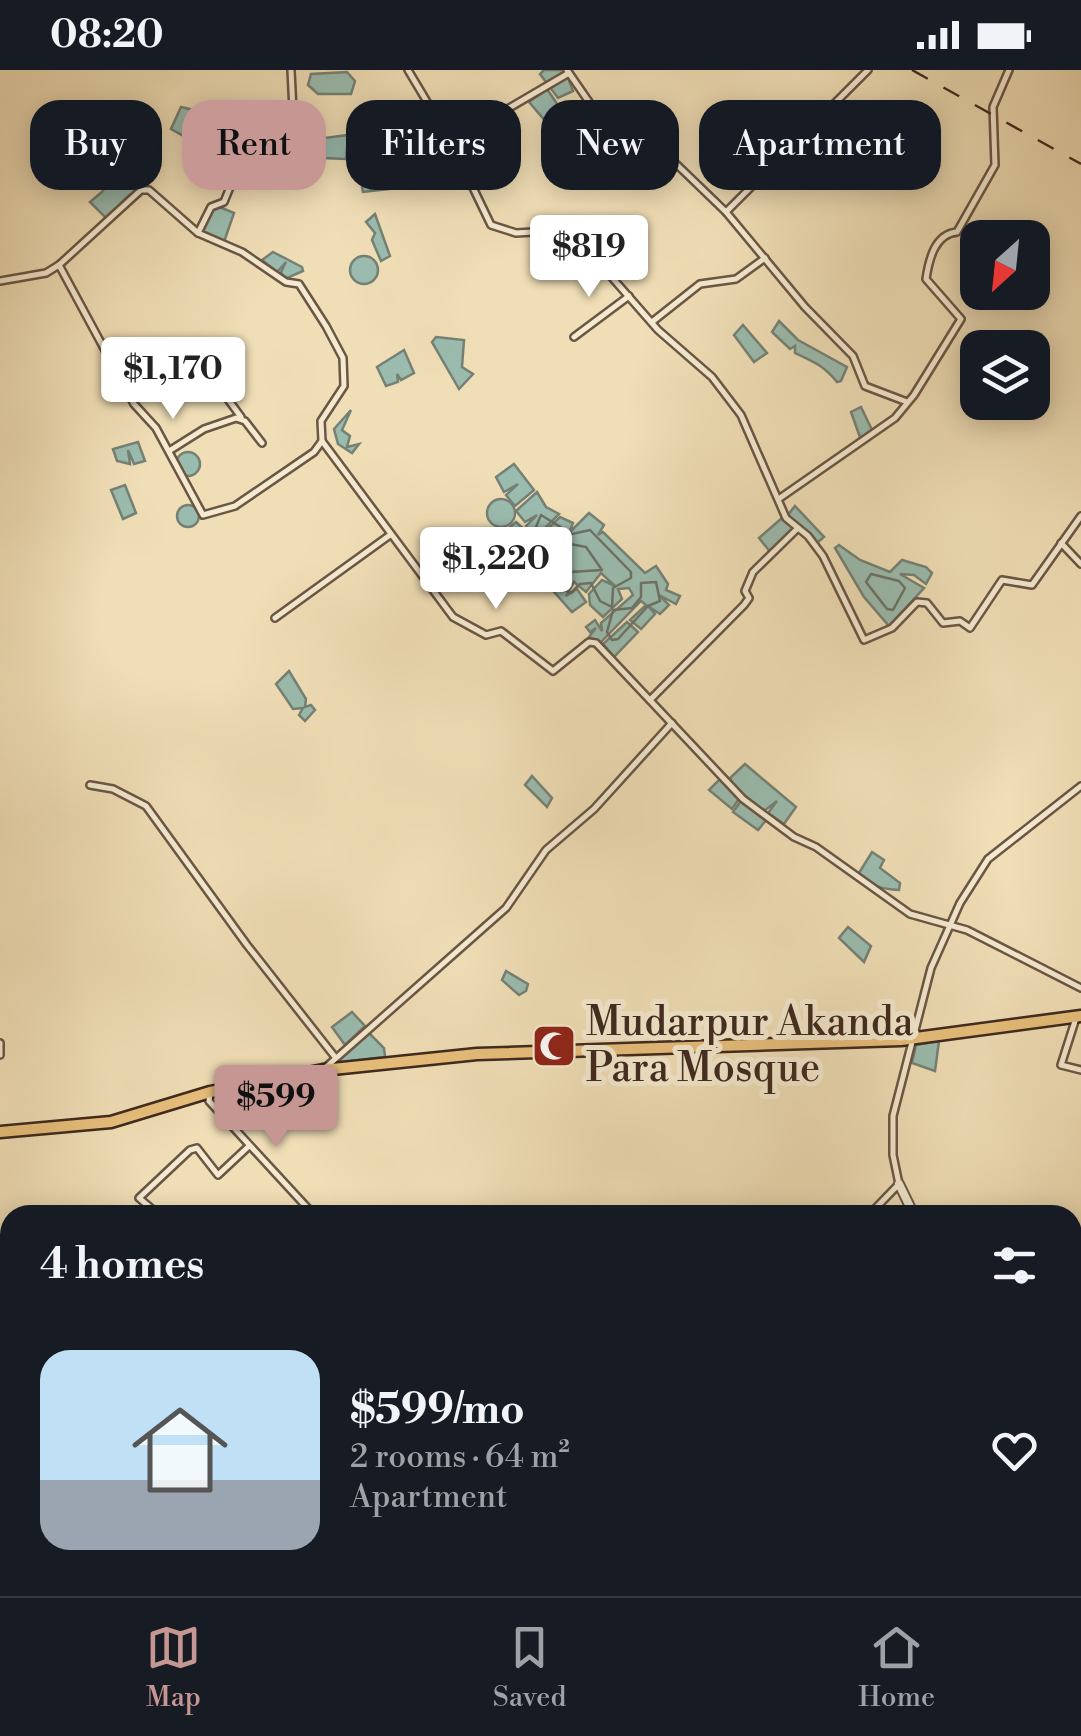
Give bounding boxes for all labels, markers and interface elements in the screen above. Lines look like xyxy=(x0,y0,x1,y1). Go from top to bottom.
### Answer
text: 08:20 xyxy=(50,12,164,59)
chip: Buy xyxy=(30,100,162,190)
chip: Rent xyxy=(182,100,326,190)
chip: Filters xyxy=(346,100,521,190)
chip: New xyxy=(541,100,679,190)
chip: Apartment xyxy=(699,100,941,190)
pin: $819 xyxy=(530,215,648,300)
north arrow xyxy=(960,220,1050,310)
map controls xyxy=(960,220,1050,420)
text: $819 xyxy=(552,227,626,267)
button: layers xyxy=(960,330,1050,420)
pin: $1,170 xyxy=(92,337,254,422)
text: $1,170 xyxy=(123,349,223,389)
pin: $1,220 xyxy=(415,527,577,612)
text: $1,220 xyxy=(442,539,550,579)
place label: Mudarpur Akanda Para Mosque xyxy=(586,998,914,1094)
mosque icon: Mudarpur Akanda Para Mosque xyxy=(531,1023,577,1069)
pin: $599 xyxy=(217,1065,335,1150)
text: $599 xyxy=(236,1077,316,1117)
icon: filters xyxy=(987,1238,1042,1293)
text: 4 homes xyxy=(40,1239,204,1292)
text: $599/mo xyxy=(350,1384,525,1437)
icon: home xyxy=(120,1390,240,1510)
icon: heart xyxy=(987,1423,1042,1478)
text: 2 rooms · 64 m² xyxy=(350,1437,570,1477)
text: Apartment xyxy=(350,1477,507,1517)
tab: Map xyxy=(146,1620,201,1715)
tab: Saved xyxy=(493,1620,566,1715)
tab: Home xyxy=(858,1620,935,1715)

